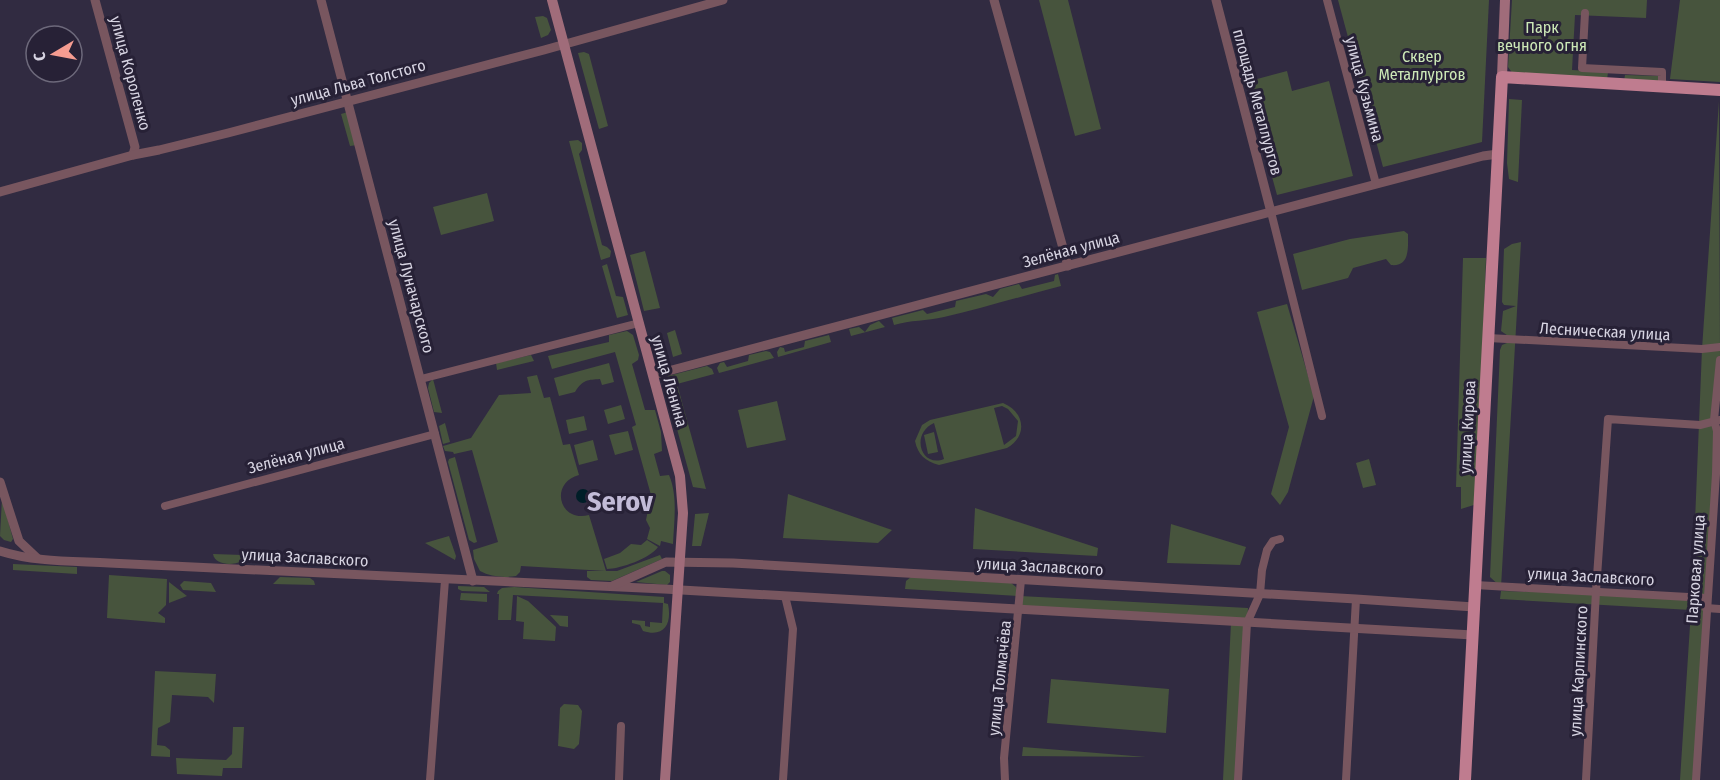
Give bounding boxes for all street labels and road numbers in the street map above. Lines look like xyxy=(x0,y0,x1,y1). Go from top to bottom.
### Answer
street label: улица Короленко xyxy=(106,14,155,132)
street label: площадь Металлургов xyxy=(1229,27,1286,177)
street label: улица Кузьмина xyxy=(1341,34,1388,144)
street label: улица Льва Толстого xyxy=(289,55,428,110)
street label: улица Луначарского xyxy=(385,217,439,355)
street label: Зелёная улица xyxy=(1021,227,1122,272)
street label: Лесническая улица xyxy=(1539,319,1671,344)
street label: улица Ленина xyxy=(647,333,692,429)
street label: улица Кирова xyxy=(1456,380,1479,474)
street label: Зелёная улица xyxy=(246,433,347,478)
street label: Парковая улица xyxy=(1682,514,1709,624)
street label: улица Заславского xyxy=(241,545,369,570)
street label: улица Заславского xyxy=(976,554,1104,579)
street label: улица Заславского xyxy=(1527,564,1655,589)
street label: улица Карпинского xyxy=(1566,605,1591,737)
street label: улица Толмачёва xyxy=(984,619,1015,737)

